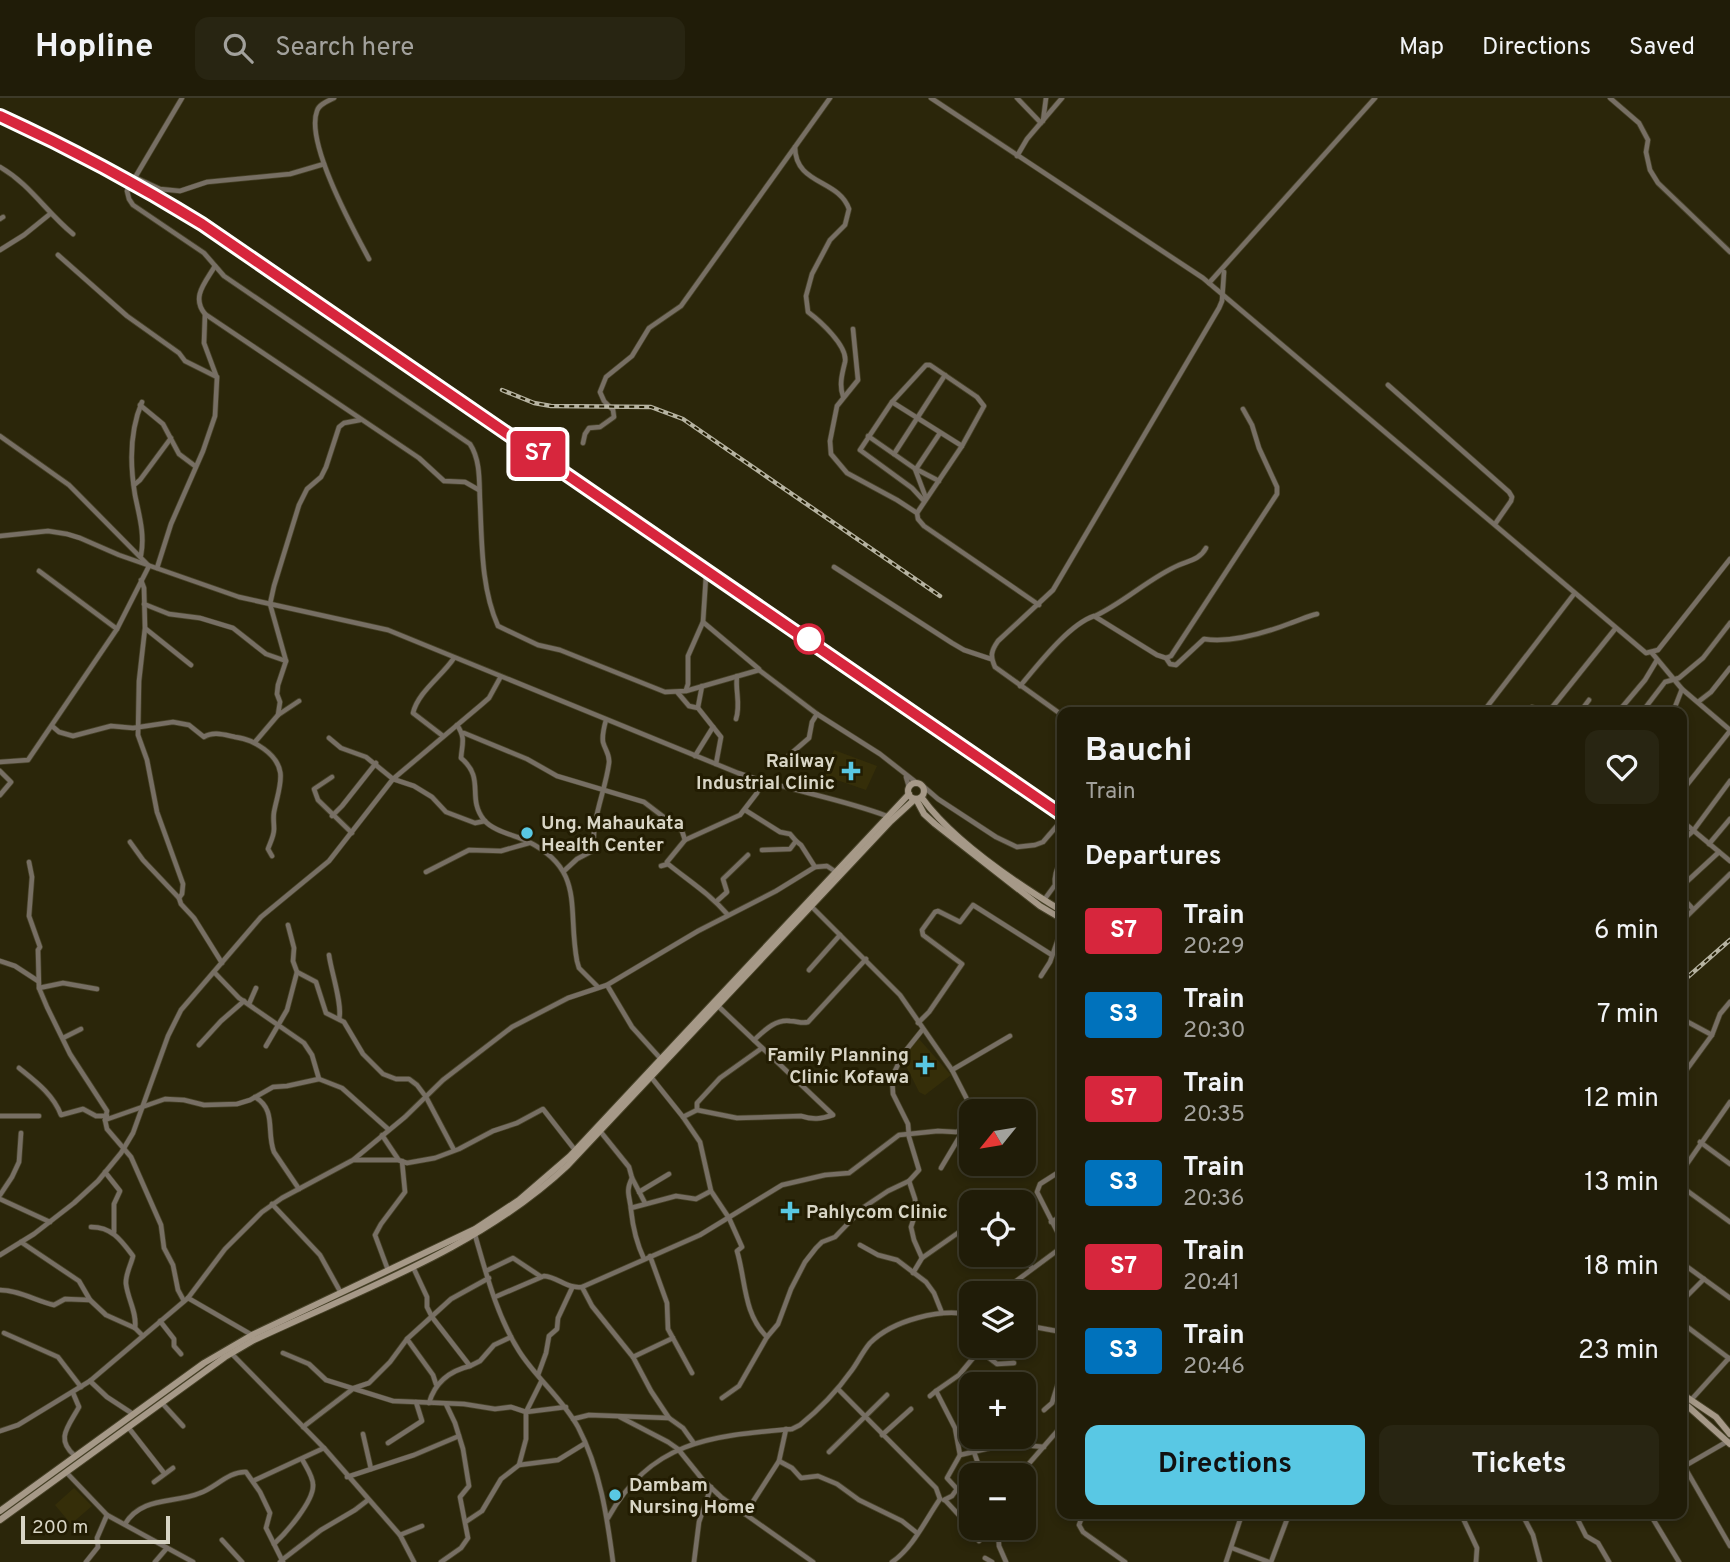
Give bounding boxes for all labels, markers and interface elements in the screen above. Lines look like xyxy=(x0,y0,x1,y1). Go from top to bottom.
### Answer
search box xyxy=(195,17,685,80)
text: Hopline xyxy=(35,27,153,69)
icon: search xyxy=(219,29,257,67)
text: Search here xyxy=(275,32,414,65)
text: Map xyxy=(1399,33,1444,63)
text: Directions xyxy=(1482,33,1591,63)
text: Saved xyxy=(1629,33,1695,63)
line badge: S7 xyxy=(506,431,570,477)
text: S7 xyxy=(524,439,552,469)
unlabelled marker xyxy=(794,624,824,654)
button: heart xyxy=(1585,730,1659,804)
text: Bauchi xyxy=(1085,731,1192,773)
place label: Railway Industrial Clinic xyxy=(696,750,835,796)
marker: Railway Industrial Clinic xyxy=(841,761,861,781)
text: Train xyxy=(1085,778,1136,807)
place label: Ung. Mahaukata Health Center xyxy=(541,812,684,858)
marker: Ung. Mahaukata Health Center xyxy=(519,825,535,841)
text: Departures xyxy=(1085,841,1222,874)
text: Train xyxy=(1183,900,1245,933)
text: 6 min xyxy=(1594,915,1659,948)
text: S7 xyxy=(1110,916,1137,946)
text: 20:29 xyxy=(1183,933,1245,962)
text: Train xyxy=(1183,984,1245,1017)
text: 7 min xyxy=(1597,999,1659,1032)
text: S3 xyxy=(1109,1000,1138,1030)
text: 20:30 xyxy=(1183,1017,1245,1046)
place label: Family Planning Clinic Kofawa xyxy=(767,1044,909,1090)
marker: Family Planning Clinic Kofawa xyxy=(915,1055,935,1075)
text: Train xyxy=(1183,1068,1245,1101)
text: 12 min xyxy=(1584,1083,1659,1116)
text: S7 xyxy=(1110,1084,1137,1114)
north arrow xyxy=(959,1099,1036,1176)
map controls xyxy=(959,1099,1036,1540)
text: 20:35 xyxy=(1183,1101,1245,1130)
text: Train xyxy=(1183,1152,1245,1185)
text: 13 min xyxy=(1584,1167,1659,1200)
text: S3 xyxy=(1109,1168,1138,1198)
text: 20:36 xyxy=(1183,1185,1245,1214)
button: locate xyxy=(959,1190,1036,1267)
marker: Pahlycom Clinic xyxy=(780,1201,800,1221)
place label: Pahlycom Clinic xyxy=(806,1201,948,1225)
text: Train xyxy=(1183,1236,1245,1269)
text: 18 min xyxy=(1584,1251,1659,1284)
text: S7 xyxy=(1110,1252,1137,1282)
text: 20:41 xyxy=(1183,1269,1240,1298)
button: layers xyxy=(959,1281,1036,1358)
text: Train xyxy=(1183,1320,1245,1353)
text: 23 min xyxy=(1578,1335,1659,1368)
text: S3 xyxy=(1109,1336,1138,1366)
text: 20:46 xyxy=(1183,1353,1245,1382)
button: + xyxy=(959,1372,1036,1449)
button: Directions xyxy=(1085,1425,1365,1505)
button: Tickets xyxy=(1379,1425,1659,1505)
button: − xyxy=(959,1463,1036,1540)
place label: Dambam Nursing Home xyxy=(629,1474,755,1520)
marker: Dambam Nursing Home xyxy=(607,1487,623,1503)
scale bar xyxy=(21,1513,170,1545)
text: 200 m xyxy=(32,1516,88,1540)

